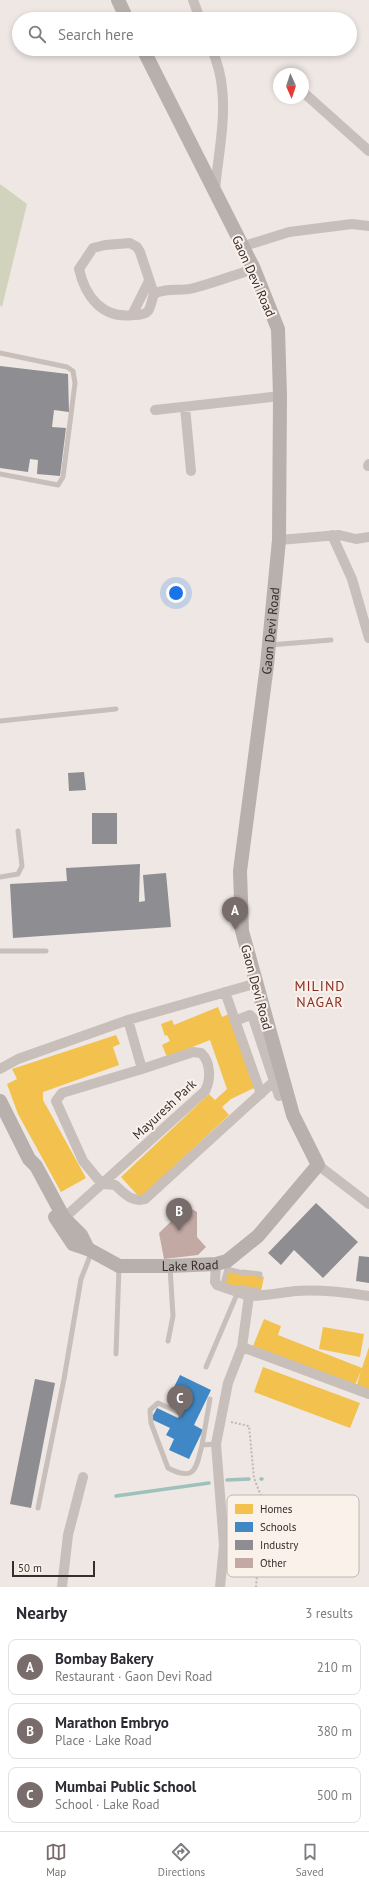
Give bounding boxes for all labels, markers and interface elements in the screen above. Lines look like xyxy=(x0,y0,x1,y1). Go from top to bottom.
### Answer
search box xyxy=(12,12,357,56)
icon: search xyxy=(26,23,48,45)
text: Search here xyxy=(58,25,134,44)
north arrow xyxy=(273,68,309,104)
street label: Gaon Devi Road xyxy=(228,233,279,320)
your location xyxy=(166,583,186,603)
street label: Gaon Devi Road xyxy=(258,586,283,676)
pin: A xyxy=(222,897,248,930)
street label: Gaon Devi Road xyxy=(237,943,276,1032)
district label: MILIND NAGAR xyxy=(294,977,346,1011)
street label: Mayuresh Park xyxy=(129,1075,200,1143)
pin: B xyxy=(166,1198,192,1231)
street label: Lake Road xyxy=(162,1256,219,1275)
pin: C xyxy=(167,1385,193,1418)
legend xyxy=(227,1495,359,1577)
text: Homes xyxy=(260,1502,293,1516)
text: Schools xyxy=(260,1520,297,1534)
text: Industry xyxy=(260,1538,299,1552)
text: Other xyxy=(260,1556,287,1570)
scale bar xyxy=(12,1559,95,1578)
text: 50 m xyxy=(18,1561,42,1575)
text: Nearby xyxy=(16,1602,67,1624)
text: 3 results xyxy=(305,1605,353,1622)
text: Bombay Bakery xyxy=(55,1649,153,1668)
text: A xyxy=(26,1659,34,1676)
text: 210 m xyxy=(317,1659,352,1676)
text: Restaurant · Gaon Devi Road xyxy=(55,1668,212,1685)
text: Marathon Embryo xyxy=(55,1713,169,1732)
text: B xyxy=(26,1723,34,1740)
text: 380 m xyxy=(317,1723,352,1740)
text: Place · Lake Road xyxy=(55,1732,152,1749)
text: Mumbai Public School xyxy=(55,1777,196,1796)
text: C xyxy=(26,1787,34,1804)
text: 500 m xyxy=(317,1787,352,1804)
text: School · Lake Road xyxy=(55,1796,160,1813)
tab: Map xyxy=(45,1841,67,1879)
tab: Directions xyxy=(158,1841,205,1879)
tab: Saved xyxy=(296,1841,324,1879)

